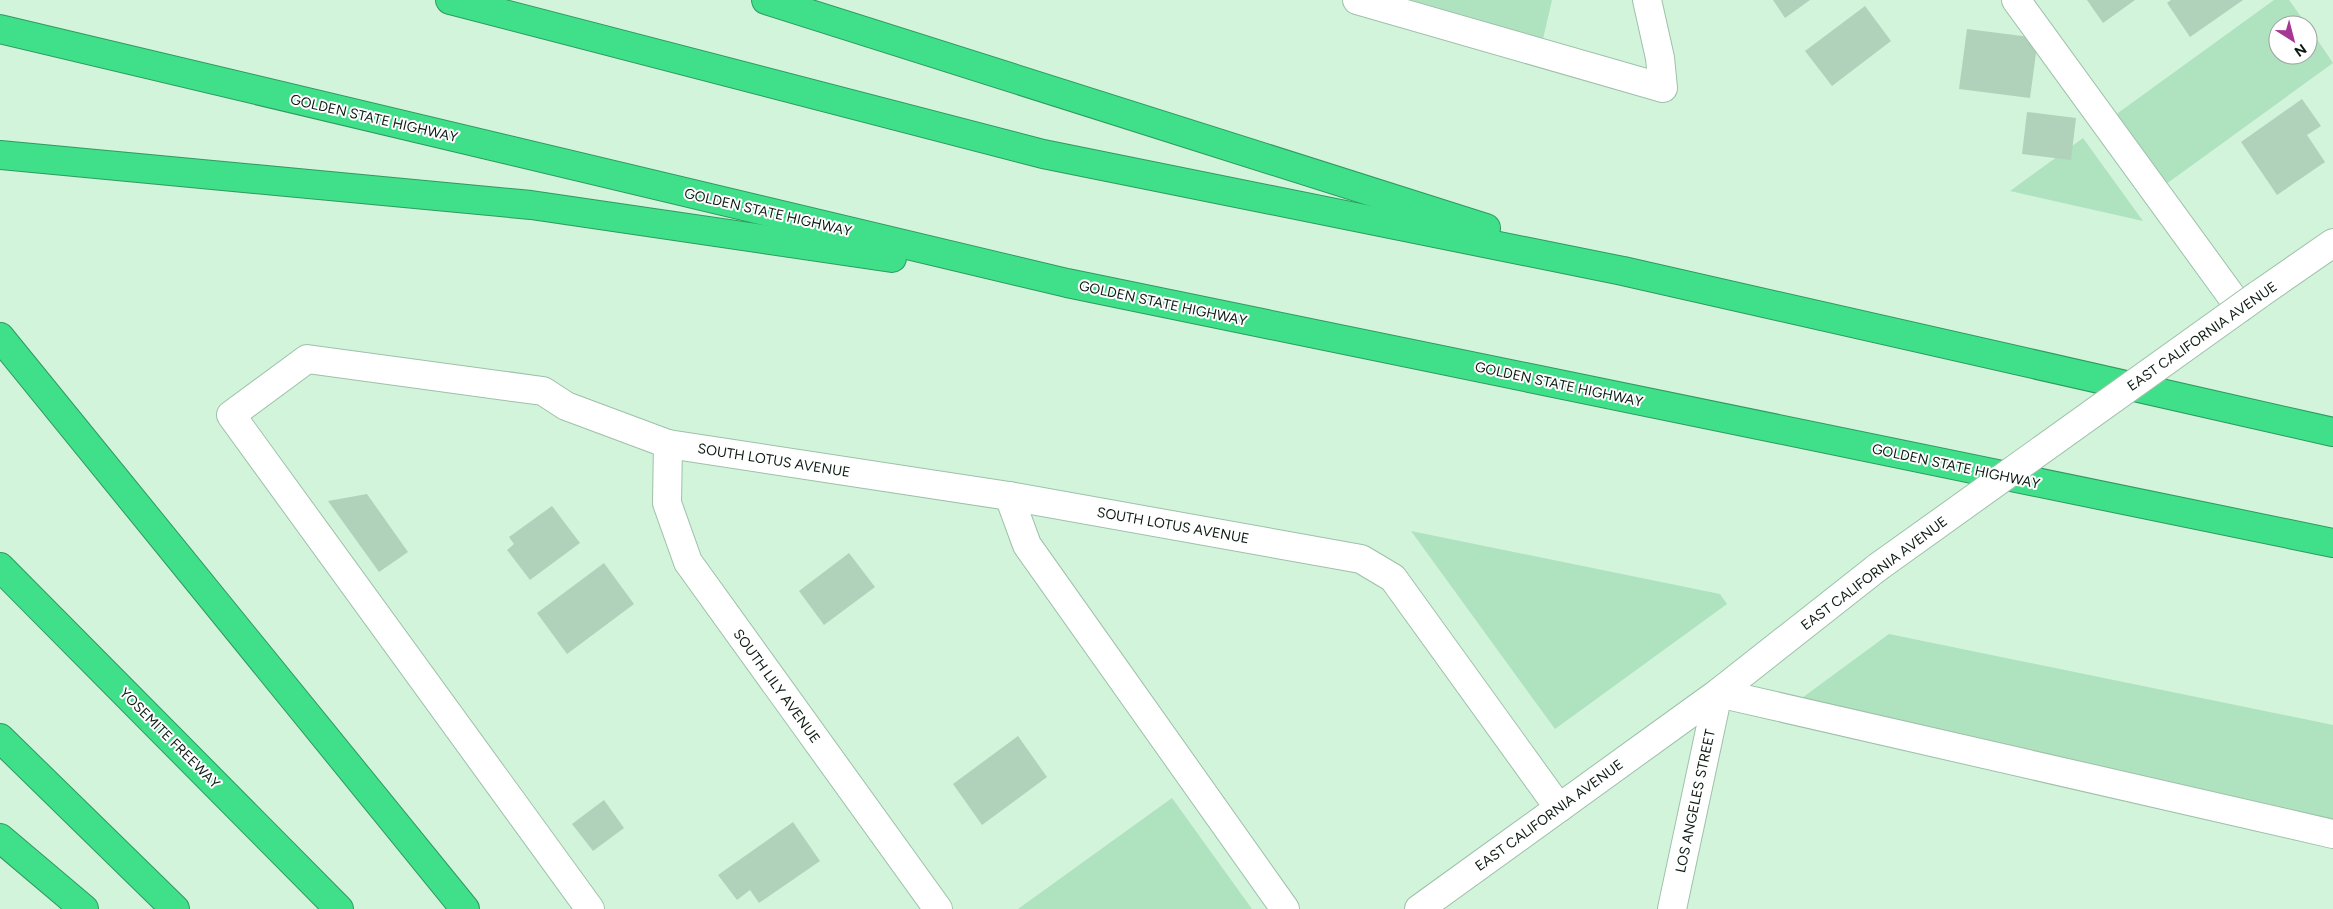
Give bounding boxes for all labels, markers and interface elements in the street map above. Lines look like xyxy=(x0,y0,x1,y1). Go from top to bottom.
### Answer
north arrow xyxy=(2268,15,2318,65)
text: N xyxy=(2291,40,2310,60)
street label: GOLDEN STATE HIGHWAY xyxy=(288,91,460,146)
street label: GOLDEN STATE HIGHWAY xyxy=(682,185,854,240)
street label: GOLDEN STATE HIGHWAY xyxy=(1077,277,1249,330)
street label: EAST CALIFORNIA AVENUE xyxy=(2124,278,2280,395)
street label: GOLDEN STATE HIGHWAY xyxy=(1473,358,1645,411)
street label: SOUTH LOTUS AVENUE xyxy=(696,440,851,481)
street label: GOLDEN STATE HIGHWAY xyxy=(1870,440,2042,493)
street label: SOUTH LOTUS AVENUE xyxy=(1095,504,1250,547)
street label: EAST CALIFORNIA AVENUE xyxy=(1798,513,1951,634)
street label: SOUTH LILY AVENUE xyxy=(729,626,824,747)
street label: YOSEMITE FREEWAY xyxy=(116,685,224,792)
street label: LOS ANGELES STREET xyxy=(1672,728,1719,874)
street label: EAST CALIFORNIA AVENUE xyxy=(1472,756,1627,875)

